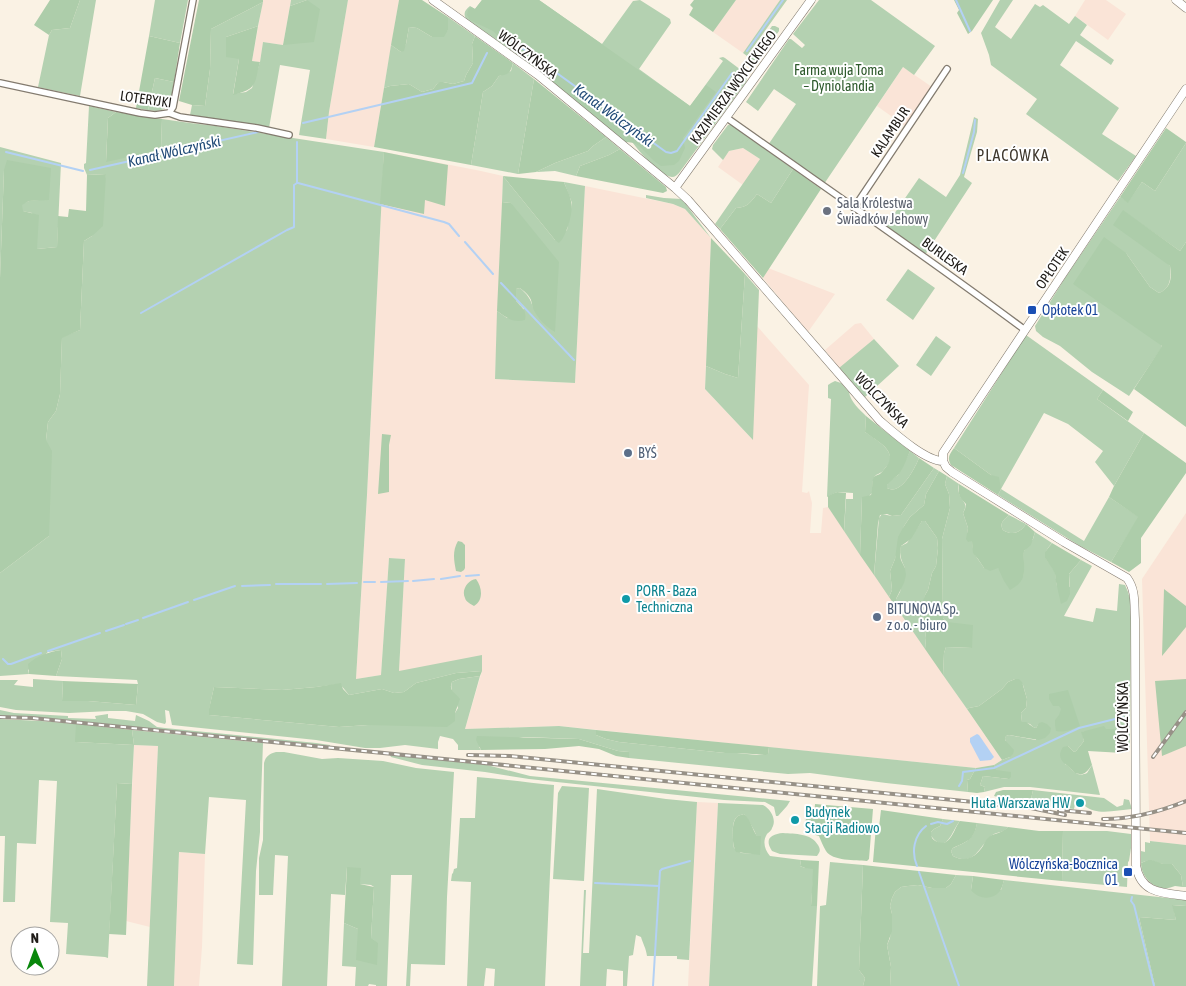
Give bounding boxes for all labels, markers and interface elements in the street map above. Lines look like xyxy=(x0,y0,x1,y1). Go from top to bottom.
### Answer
street label: WÓLCZYŃSKA xyxy=(495,27,561,82)
street label: KAZIMIERZA WÓYCICKIEGO xyxy=(686,27,780,147)
park label: Farma wuja Toma – Dyniolandia xyxy=(794,62,884,94)
water label: Kanał Wólczyński xyxy=(571,80,658,150)
street label: LOTERYJKI xyxy=(119,87,173,111)
street label: KALAMBUR xyxy=(867,104,913,160)
water label: Kanał Wólczyński xyxy=(126,132,223,170)
district label: PLACÓWKA xyxy=(976,146,1050,164)
place label: Sala Królestwa Świadków Jehowy xyxy=(837,195,928,227)
marker: Sala Królestwa Świadków Jehowy xyxy=(821,205,833,217)
street label: BURLESKA xyxy=(919,234,971,278)
street label: OPŁOTEK xyxy=(1032,244,1072,292)
place label: Opłotek 01 xyxy=(1042,302,1098,318)
marker: Opłotek 01 xyxy=(1026,304,1038,316)
street label: WÓLCZYŃSKA xyxy=(852,369,912,431)
place label: BYŚ xyxy=(638,445,657,461)
marker: BYŚ xyxy=(622,447,634,459)
place label: PORR - Baza Techniczna xyxy=(636,583,697,615)
marker: PORR - Baza Techniczna xyxy=(620,593,632,605)
place label: BITUNOVA Sp. z o.o. - biuro xyxy=(887,601,958,633)
marker: BITUNOVA Sp. z o.o. - biuro xyxy=(871,611,883,623)
street label: WÓLCZYŃSKA xyxy=(1115,682,1131,752)
place label: Huta Warszawa HW xyxy=(971,795,1071,811)
marker: Huta Warszawa HW xyxy=(1074,797,1086,809)
place label: Budynek Stacji Radiowo xyxy=(805,804,880,836)
marker: Budynek Stacji Radiowo xyxy=(789,814,801,826)
place label: Wólczyńska-Bocznica 01 xyxy=(1009,856,1118,888)
marker: Wólczyńska-Bocznica 01 xyxy=(1122,866,1134,878)
north arrow xyxy=(10,926,60,976)
text: N xyxy=(31,930,39,946)

